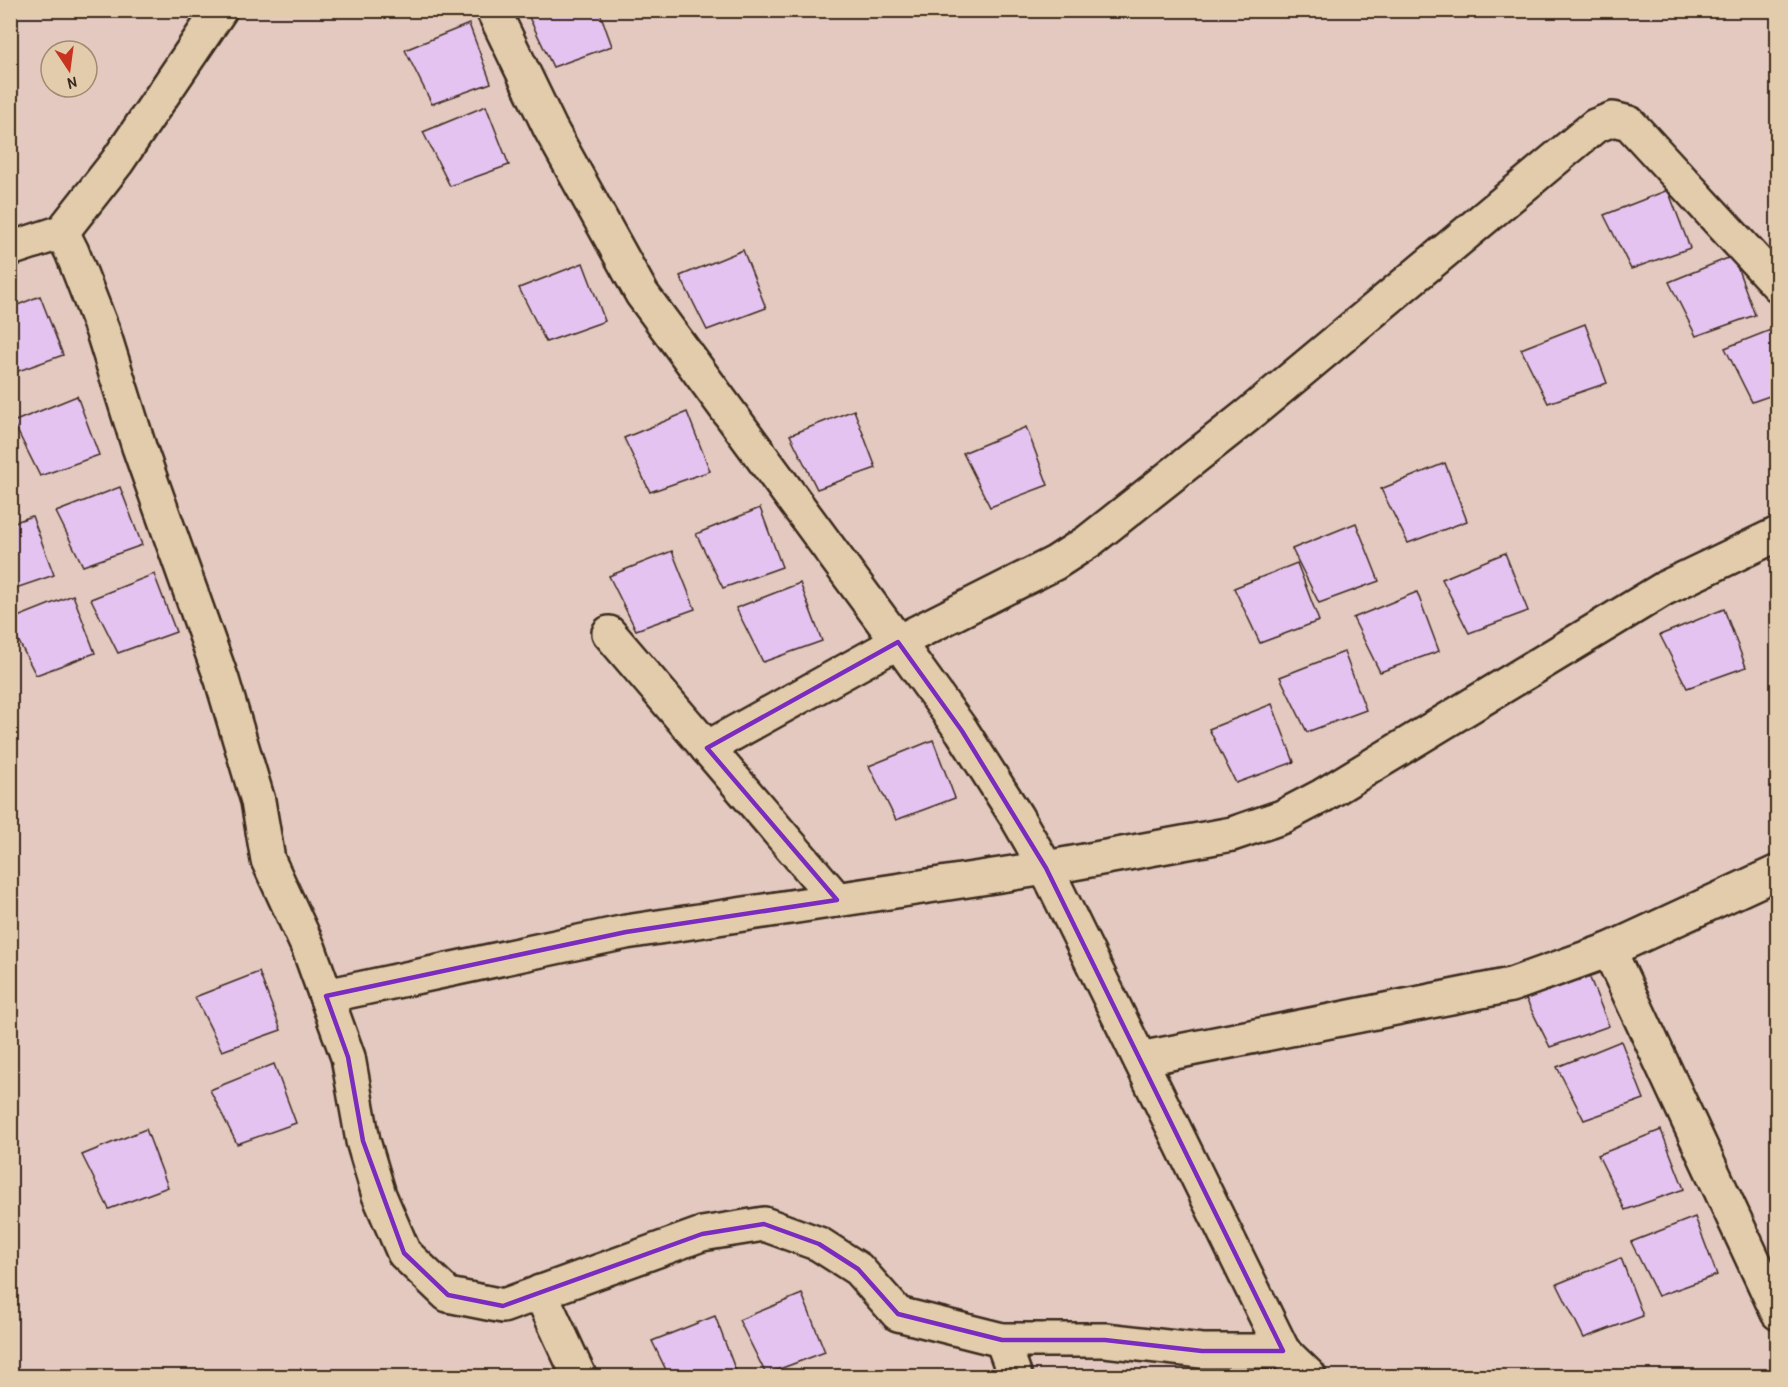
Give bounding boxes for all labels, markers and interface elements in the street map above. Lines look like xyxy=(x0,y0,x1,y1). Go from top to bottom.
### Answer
north arrow xyxy=(39,39,99,99)
text: N xyxy=(65,72,79,95)

